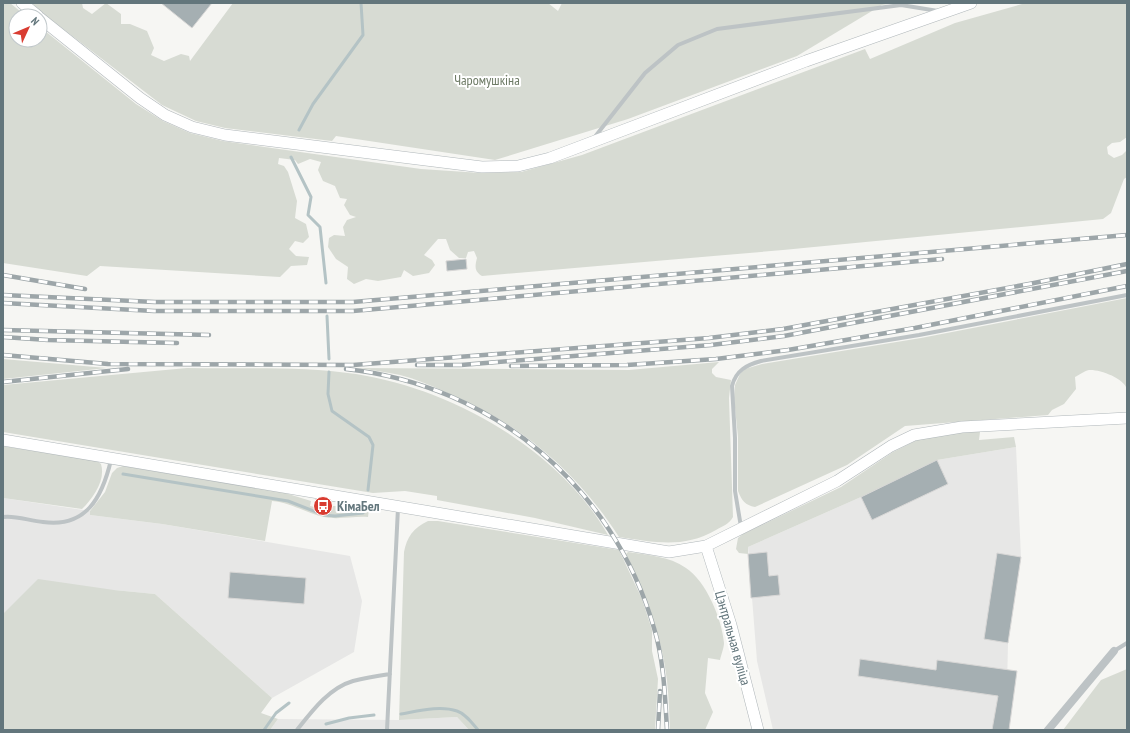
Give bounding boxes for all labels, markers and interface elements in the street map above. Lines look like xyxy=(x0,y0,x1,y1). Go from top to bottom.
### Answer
north arrow xyxy=(8,8,48,48)
text: N xyxy=(28,14,42,28)
park label: Чаромушкіна xyxy=(454,71,520,89)
bus stop icon: КімаБел xyxy=(312,495,334,517)
place label: КімаБел xyxy=(337,497,380,515)
street label: Цэнтральная вуліца xyxy=(711,589,755,687)

